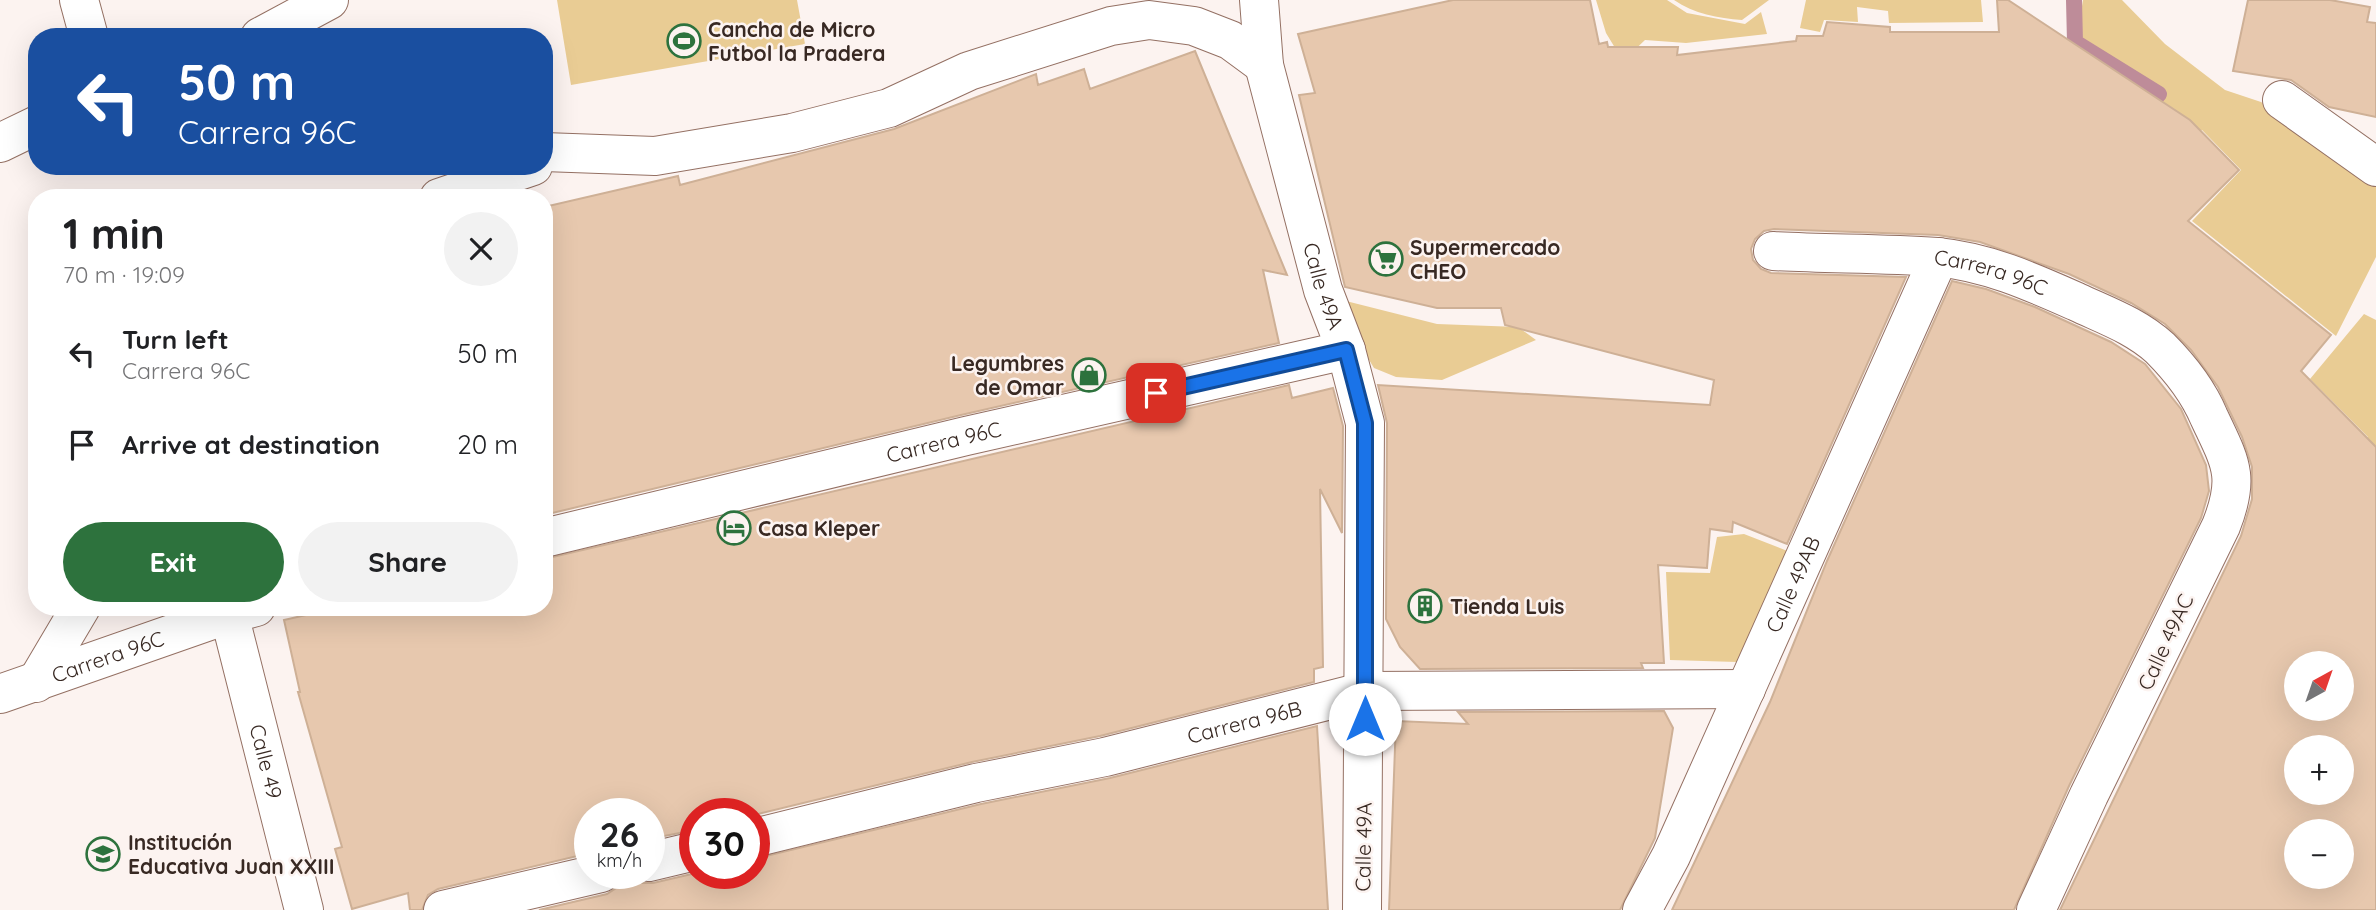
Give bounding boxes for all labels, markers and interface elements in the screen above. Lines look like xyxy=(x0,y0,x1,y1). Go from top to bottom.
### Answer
place label: Cancha de Micro Futbol la Pradera xyxy=(708,16,885,66)
sports icon: Cancha de Micro Futbol la Pradera xyxy=(665,22,703,60)
text: 50 m xyxy=(178,51,295,112)
icon: left xyxy=(63,56,154,147)
text: Carrera 96C xyxy=(178,112,356,152)
text: 1 min xyxy=(63,207,165,260)
button: close xyxy=(444,212,518,286)
place label: Supermercado CHEO xyxy=(1410,234,1560,284)
street label: Calle 49A xyxy=(1298,240,1350,333)
supermarket icon: Supermercado CHEO xyxy=(1367,240,1405,278)
street label: Carrera 96C xyxy=(1933,244,2052,301)
text: 70 m · 19:09 xyxy=(63,260,185,289)
text: Turn left xyxy=(122,323,229,356)
icon: left xyxy=(63,335,101,373)
text: 50 m xyxy=(458,337,518,370)
place label: Legumbres de Omar xyxy=(951,350,1064,400)
text: Carrera 96C xyxy=(122,356,250,385)
shop icon: Legumbres de Omar xyxy=(1070,356,1108,394)
pin xyxy=(1126,363,1186,423)
icon: arrive xyxy=(1137,374,1175,412)
street label: Carrera 96C xyxy=(884,415,1004,468)
icon: arrive xyxy=(63,426,101,464)
text: Arrive at destination xyxy=(122,428,380,461)
text: 20 m xyxy=(457,428,518,461)
hotel icon: Casa Kleper xyxy=(715,509,753,547)
place label: Casa Kleper xyxy=(758,515,880,541)
button: Exit xyxy=(63,522,284,602)
button: Share xyxy=(298,522,518,602)
street label: Calle 49AB xyxy=(1760,532,1826,637)
building icon: Tienda Luis xyxy=(1406,587,1444,625)
street label: Calle 49AC xyxy=(2131,590,2199,694)
place label: Tienda Luis xyxy=(1450,593,1564,619)
street label: Carrera 96C xyxy=(48,625,167,688)
north arrow xyxy=(2284,651,2354,721)
map controls xyxy=(2284,651,2354,889)
position arrow xyxy=(1328,682,1402,756)
street label: Carrera 96B xyxy=(1184,695,1304,749)
street label: Calle 49 xyxy=(244,721,288,801)
button: + xyxy=(2284,735,2354,805)
speed limit sign: 30 xyxy=(679,798,770,889)
street label: Calle 49A xyxy=(1349,802,1377,892)
text: 26 xyxy=(600,812,639,856)
button: − xyxy=(2284,819,2354,889)
place label: Institución Educativa Juan XXIII xyxy=(128,829,335,879)
school or university icon: Institución Educativa Juan XXIII xyxy=(84,835,122,873)
text: km/h xyxy=(597,849,642,872)

